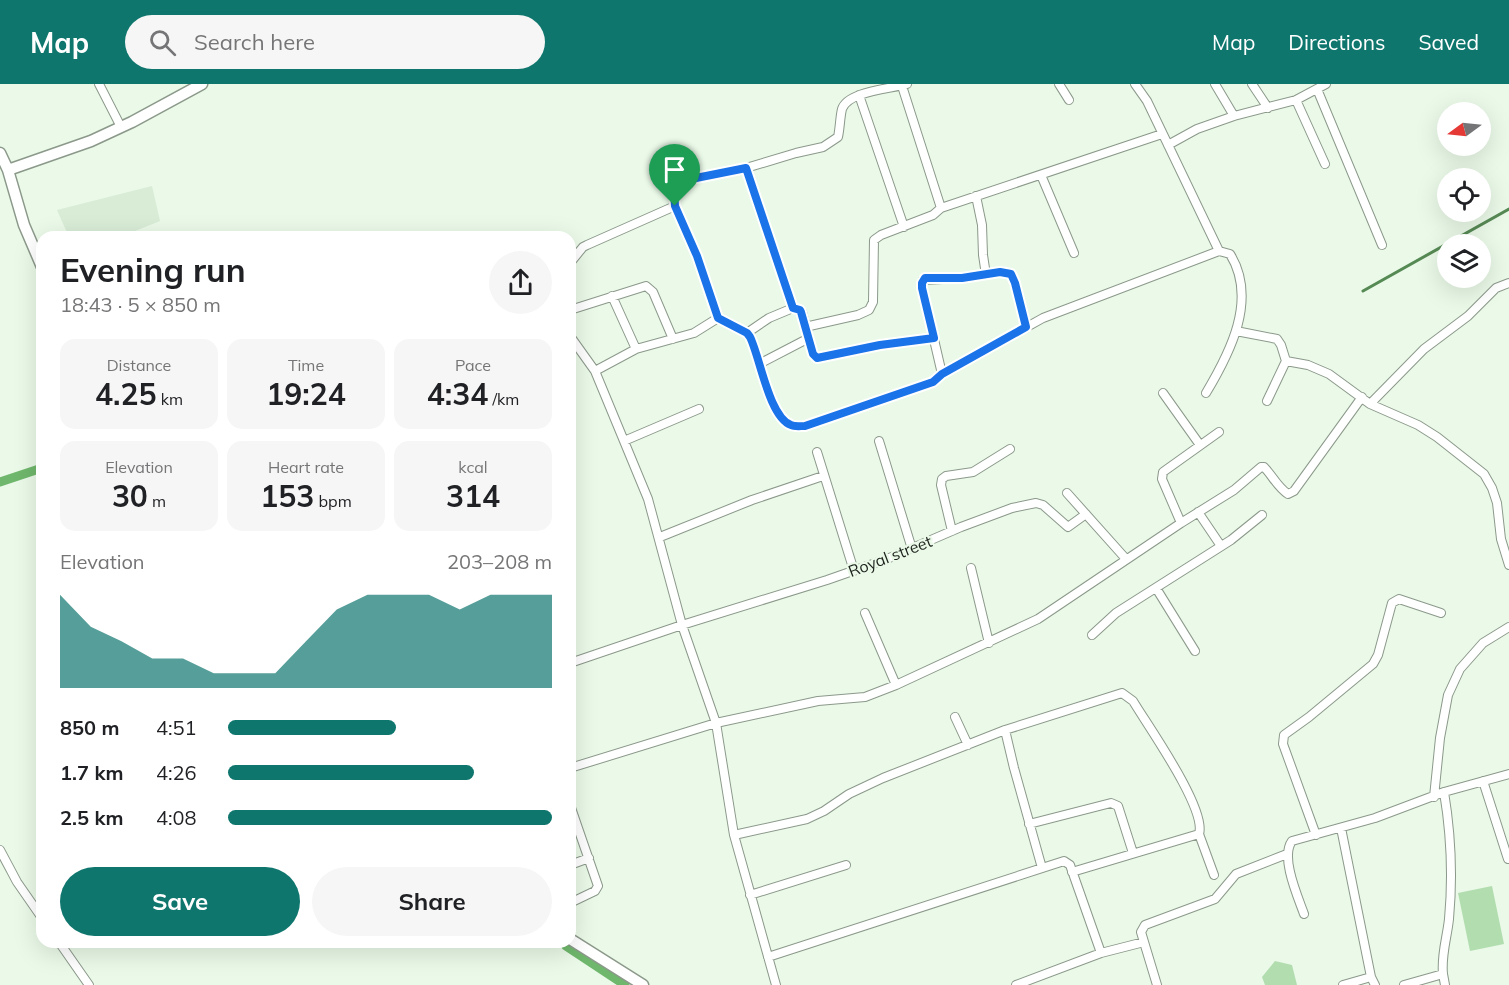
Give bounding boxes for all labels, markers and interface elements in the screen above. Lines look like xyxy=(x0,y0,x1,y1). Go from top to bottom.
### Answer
search box xyxy=(125,15,545,69)
text: Map xyxy=(30,25,89,60)
icon: search xyxy=(146,26,179,59)
text: Search here xyxy=(194,28,315,56)
text: Map xyxy=(1212,29,1255,55)
text: Directions xyxy=(1288,29,1385,55)
text: Saved xyxy=(1418,29,1479,55)
north arrow xyxy=(1437,102,1491,156)
map controls xyxy=(1437,102,1491,288)
pin xyxy=(649,144,700,206)
icon: arrive xyxy=(658,153,691,186)
button: locate xyxy=(1437,168,1491,222)
button: layers xyxy=(1437,234,1491,288)
text: Evening run xyxy=(60,249,246,290)
button: share xyxy=(489,251,552,314)
text: 18:43 · 5 × 850 m xyxy=(60,292,221,317)
text: Distance xyxy=(107,355,171,375)
text: Time xyxy=(288,355,324,375)
text: Pace xyxy=(455,355,491,375)
text: 4.25 xyxy=(95,375,156,413)
text: 19:24 xyxy=(266,375,346,413)
text: 4:34 xyxy=(427,375,488,413)
text: km xyxy=(156,389,183,409)
text: /km xyxy=(488,389,519,409)
text: Elevation xyxy=(105,457,173,477)
text: Heart rate xyxy=(268,457,344,477)
text: kcal xyxy=(458,457,488,477)
text: 30 xyxy=(112,477,148,515)
text: 153 xyxy=(260,477,314,515)
text: 314 xyxy=(446,477,500,515)
text: m xyxy=(148,491,166,511)
text: bpm xyxy=(314,491,352,511)
street label: Royal street xyxy=(845,531,935,581)
text: Elevation xyxy=(60,549,145,574)
text: 203–208 m xyxy=(447,549,552,574)
text: 850 m xyxy=(60,715,119,740)
text: 4:51 xyxy=(156,715,197,740)
text: 1.7 km xyxy=(60,760,123,785)
text: 4:26 xyxy=(156,760,197,785)
text: 2.5 km xyxy=(60,805,123,830)
text: 4:08 xyxy=(156,805,197,830)
button: Save xyxy=(60,867,300,936)
button: Share xyxy=(312,867,552,936)

